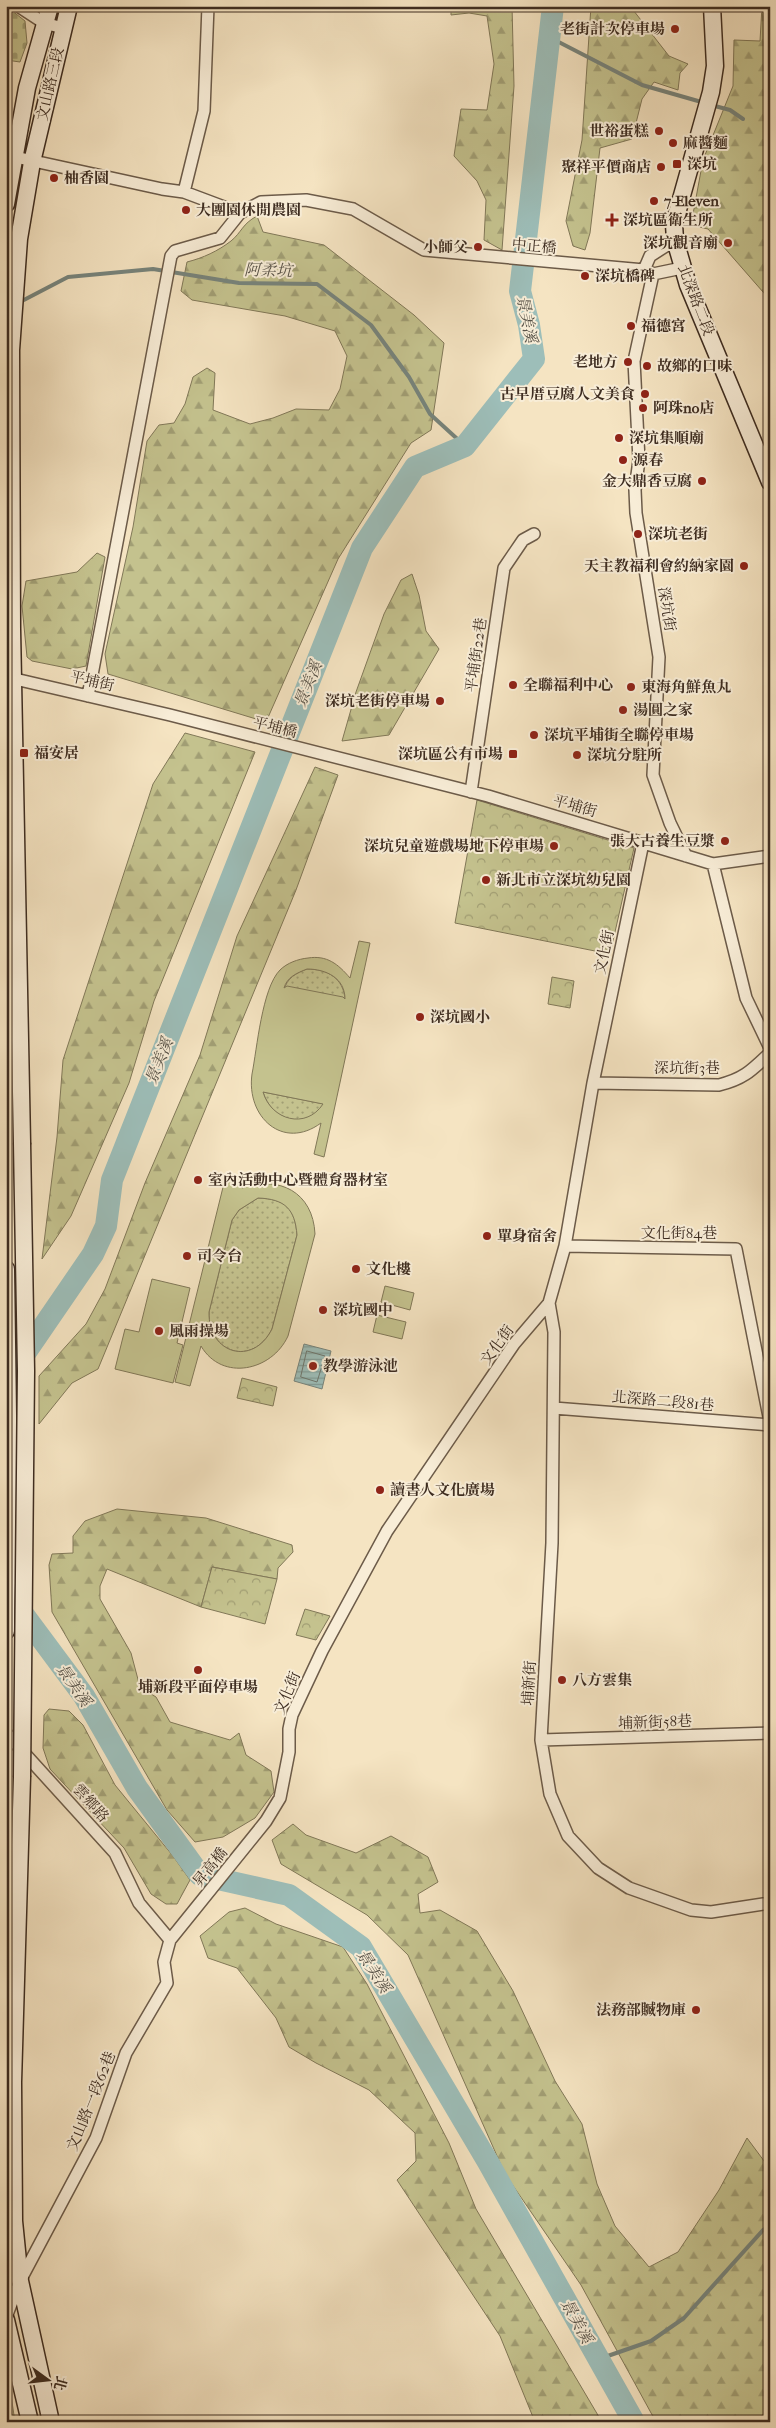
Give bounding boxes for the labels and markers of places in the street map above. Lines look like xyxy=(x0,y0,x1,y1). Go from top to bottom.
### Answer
place label: 老街計次停車場 xyxy=(560,20,665,38)
marker: 老街計次停車場 xyxy=(669,23,681,35)
place label: 世裕蛋糕 xyxy=(589,122,649,140)
marker: 世裕蛋糕 xyxy=(653,125,665,137)
place label: 麻醬麵 xyxy=(683,134,728,152)
marker: 麻醬麵 xyxy=(667,137,679,149)
place label: 深坑 xyxy=(687,155,717,173)
place label: 聚祥平價商店 xyxy=(561,158,651,176)
marker: 深坑 xyxy=(671,158,683,170)
marker: 聚祥平價商店 xyxy=(655,161,667,173)
place label: 柚香園 xyxy=(64,169,109,187)
marker: 柚香園 xyxy=(48,172,60,184)
place label: 7-Eleven xyxy=(663,192,719,210)
marker: 7-Eleven xyxy=(648,195,660,207)
place label: 大團園休閒農園 xyxy=(196,201,301,219)
marker: 大團園休閒農園 xyxy=(180,204,192,216)
place label: 深坑區衛生所 xyxy=(623,211,713,229)
marker: 深坑區衛生所 xyxy=(605,213,619,227)
place label: 深坑觀音廟 xyxy=(643,234,718,252)
marker: 深坑觀音廟 xyxy=(722,237,734,249)
place label: 小師父 xyxy=(423,238,468,256)
marker: 小師父 xyxy=(472,241,484,253)
place label: 深坑橋碑 xyxy=(595,267,655,285)
marker: 深坑橋碑 xyxy=(579,270,591,282)
place label: 福德宮 xyxy=(641,317,686,335)
marker: 福德宮 xyxy=(625,320,637,332)
place label: 老地方 xyxy=(573,353,618,371)
marker: 老地方 xyxy=(622,356,634,368)
place label: 故鄉的口味 xyxy=(657,357,733,375)
marker: 故鄉的口味 xyxy=(641,360,653,372)
place label: 古早厝豆腐人文美食 xyxy=(500,385,635,403)
marker: 古早厝豆腐人文美食 xyxy=(639,388,651,400)
place label: 阿珠no店 xyxy=(653,399,714,417)
marker: 阿珠no店 xyxy=(637,402,649,414)
place label: 深坑集順廟 xyxy=(629,429,704,447)
marker: 深坑集順廟 xyxy=(613,432,625,444)
place label: 源春 xyxy=(633,451,664,469)
marker: 源春 xyxy=(617,454,629,466)
place label: 金大鼎香豆腐 xyxy=(602,472,692,490)
marker: 金大鼎香豆腐 xyxy=(696,475,708,487)
place label: 深坑老街 xyxy=(648,525,708,543)
marker: 深坑老街 xyxy=(632,528,644,540)
place label: 天主教福利會約納家園 xyxy=(584,557,734,575)
marker: 天主教福利會約納家園 xyxy=(738,560,750,572)
place label: 全聯福利中心 xyxy=(523,676,613,694)
place label: 東海角鮮魚丸 xyxy=(641,678,731,696)
marker: 全聯福利中心 xyxy=(507,679,519,691)
marker: 東海角鮮魚丸 xyxy=(625,681,637,693)
place label: 深坑老街停車場 xyxy=(325,692,430,710)
marker: 深坑老街停車場 xyxy=(434,695,446,707)
place label: 湯圓之家 xyxy=(633,701,693,719)
marker: 湯圓之家 xyxy=(617,704,629,716)
place label: 深坑平埔街全聯停車場 xyxy=(544,726,694,744)
marker: 深坑平埔街全聯停車場 xyxy=(528,729,540,741)
place label: 福安居 xyxy=(34,744,79,762)
place label: 深坑區公有市場 xyxy=(398,745,503,763)
place label: 深坑分駐所 xyxy=(587,746,662,764)
marker: 福安居 xyxy=(18,747,30,759)
marker: 深坑區公有市場 xyxy=(507,748,519,760)
marker: 深坑分駐所 xyxy=(571,749,583,761)
place label: 張大古養生豆漿 xyxy=(610,832,715,850)
marker: 張大古養生豆漿 xyxy=(719,835,731,847)
place label: 深坑兒童遊戲場地下停車場 xyxy=(364,837,544,855)
marker: 深坑兒童遊戲場地下停車場 xyxy=(548,840,560,852)
place label: 新北市立深坑幼兒園 xyxy=(496,871,631,889)
marker: 新北市立深坑幼兒園 xyxy=(480,874,492,886)
place label: 深坑國小 xyxy=(430,1008,490,1026)
marker: 深坑國小 xyxy=(414,1011,426,1023)
place label: 室內活動中心暨體育器材室 xyxy=(208,1171,388,1189)
marker: 室內活動中心暨體育器材室 xyxy=(192,1174,204,1186)
place label: 單身宿舍 xyxy=(497,1227,557,1245)
marker: 單身宿舍 xyxy=(481,1230,493,1242)
place label: 司令台 xyxy=(197,1247,242,1265)
marker: 司令台 xyxy=(181,1250,193,1262)
place label: 文化樓 xyxy=(366,1260,411,1278)
marker: 文化樓 xyxy=(350,1263,362,1275)
place label: 深坑國中 xyxy=(333,1301,393,1319)
marker: 深坑國中 xyxy=(317,1304,329,1316)
place label: 風雨操場 xyxy=(169,1322,229,1340)
marker: 風雨操場 xyxy=(153,1325,165,1337)
place label: 教學游泳池 xyxy=(323,1357,398,1375)
marker: 教學游泳池 xyxy=(307,1360,319,1372)
place label: 讀書人文化廣場 xyxy=(390,1481,495,1499)
marker: 讀書人文化廣場 xyxy=(374,1484,386,1496)
marker: 埔新段平面停車場 xyxy=(192,1664,204,1676)
place label: 八方雲集 xyxy=(572,1671,632,1689)
marker: 八方雲集 xyxy=(556,1674,568,1686)
place label: 埔新段平面停車場 xyxy=(138,1678,258,1696)
place label: 法務部贓物庫 xyxy=(596,2001,686,2019)
marker: 法務部贓物庫 xyxy=(690,2004,702,2016)

